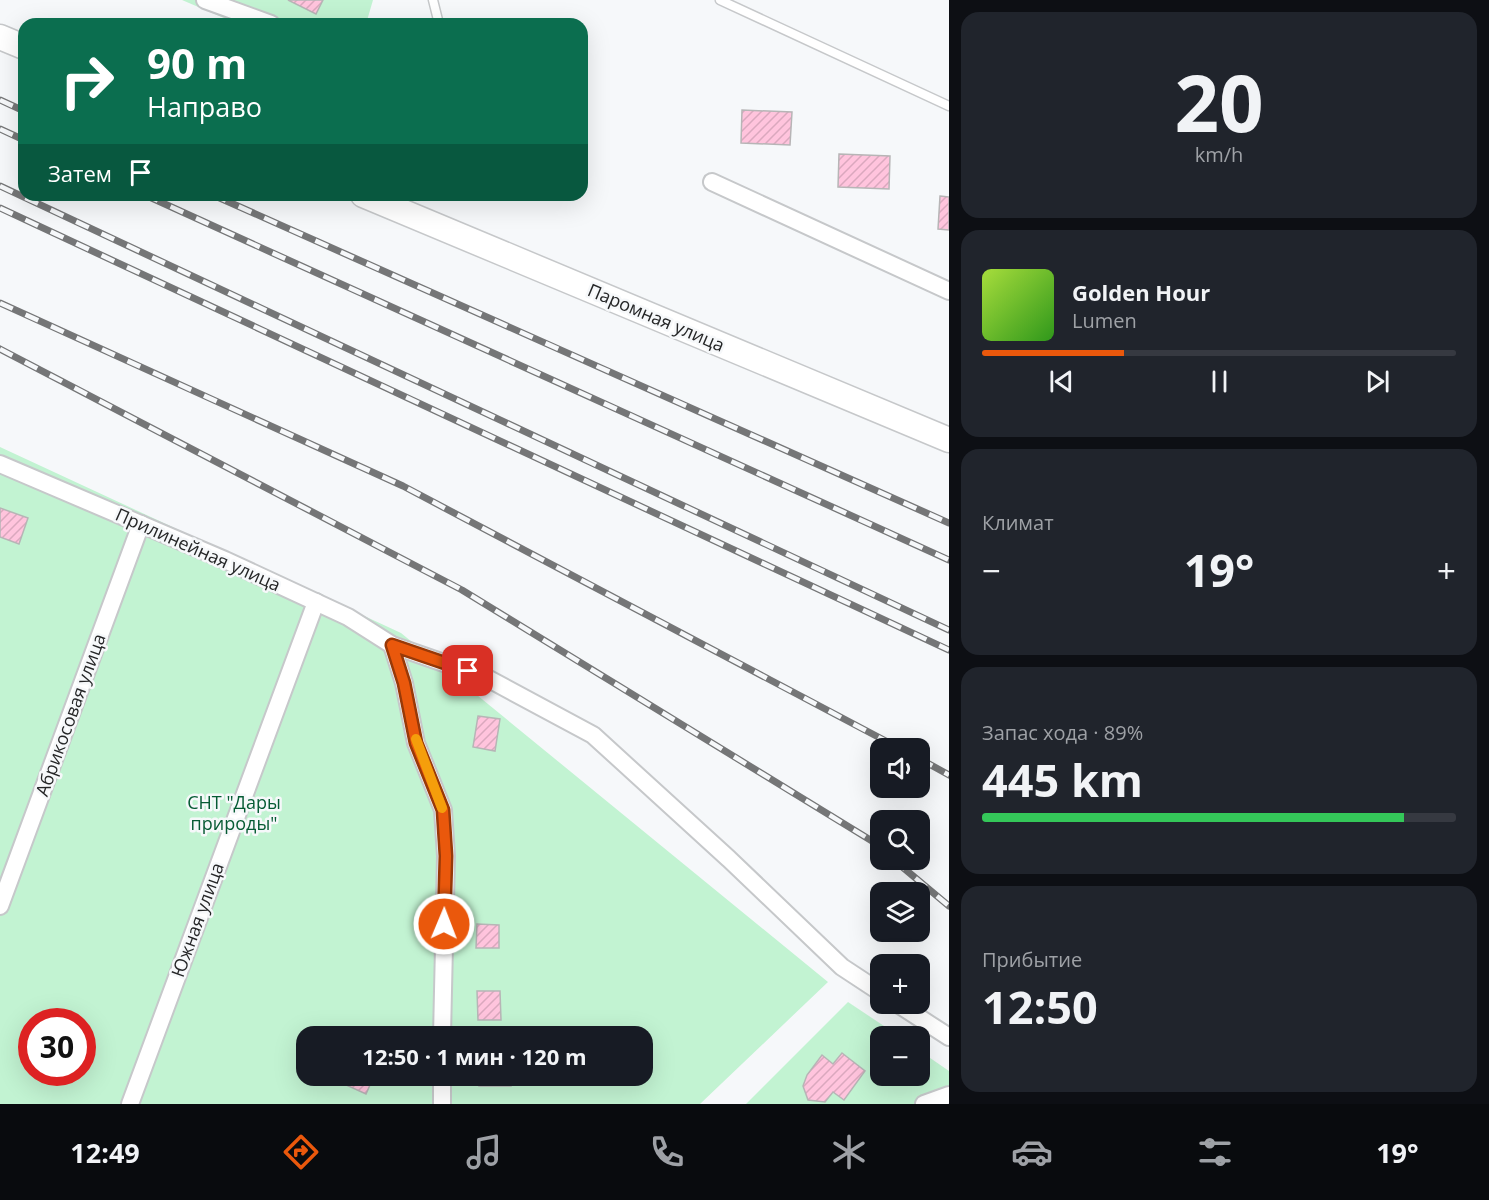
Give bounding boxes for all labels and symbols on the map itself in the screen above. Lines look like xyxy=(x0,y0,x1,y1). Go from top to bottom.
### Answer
street label: Паромная улица xyxy=(584,277,728,357)
street label: Прилинейная улица xyxy=(112,502,285,596)
street label: Абрикосовая улица xyxy=(30,630,111,799)
pin xyxy=(442,645,493,696)
park label: СНТ "Дары природы" xyxy=(187,790,281,835)
street label: Южная улица xyxy=(165,859,229,980)
position arrow xyxy=(412,892,476,956)
speed limit sign: 30 xyxy=(18,1008,96,1086)

